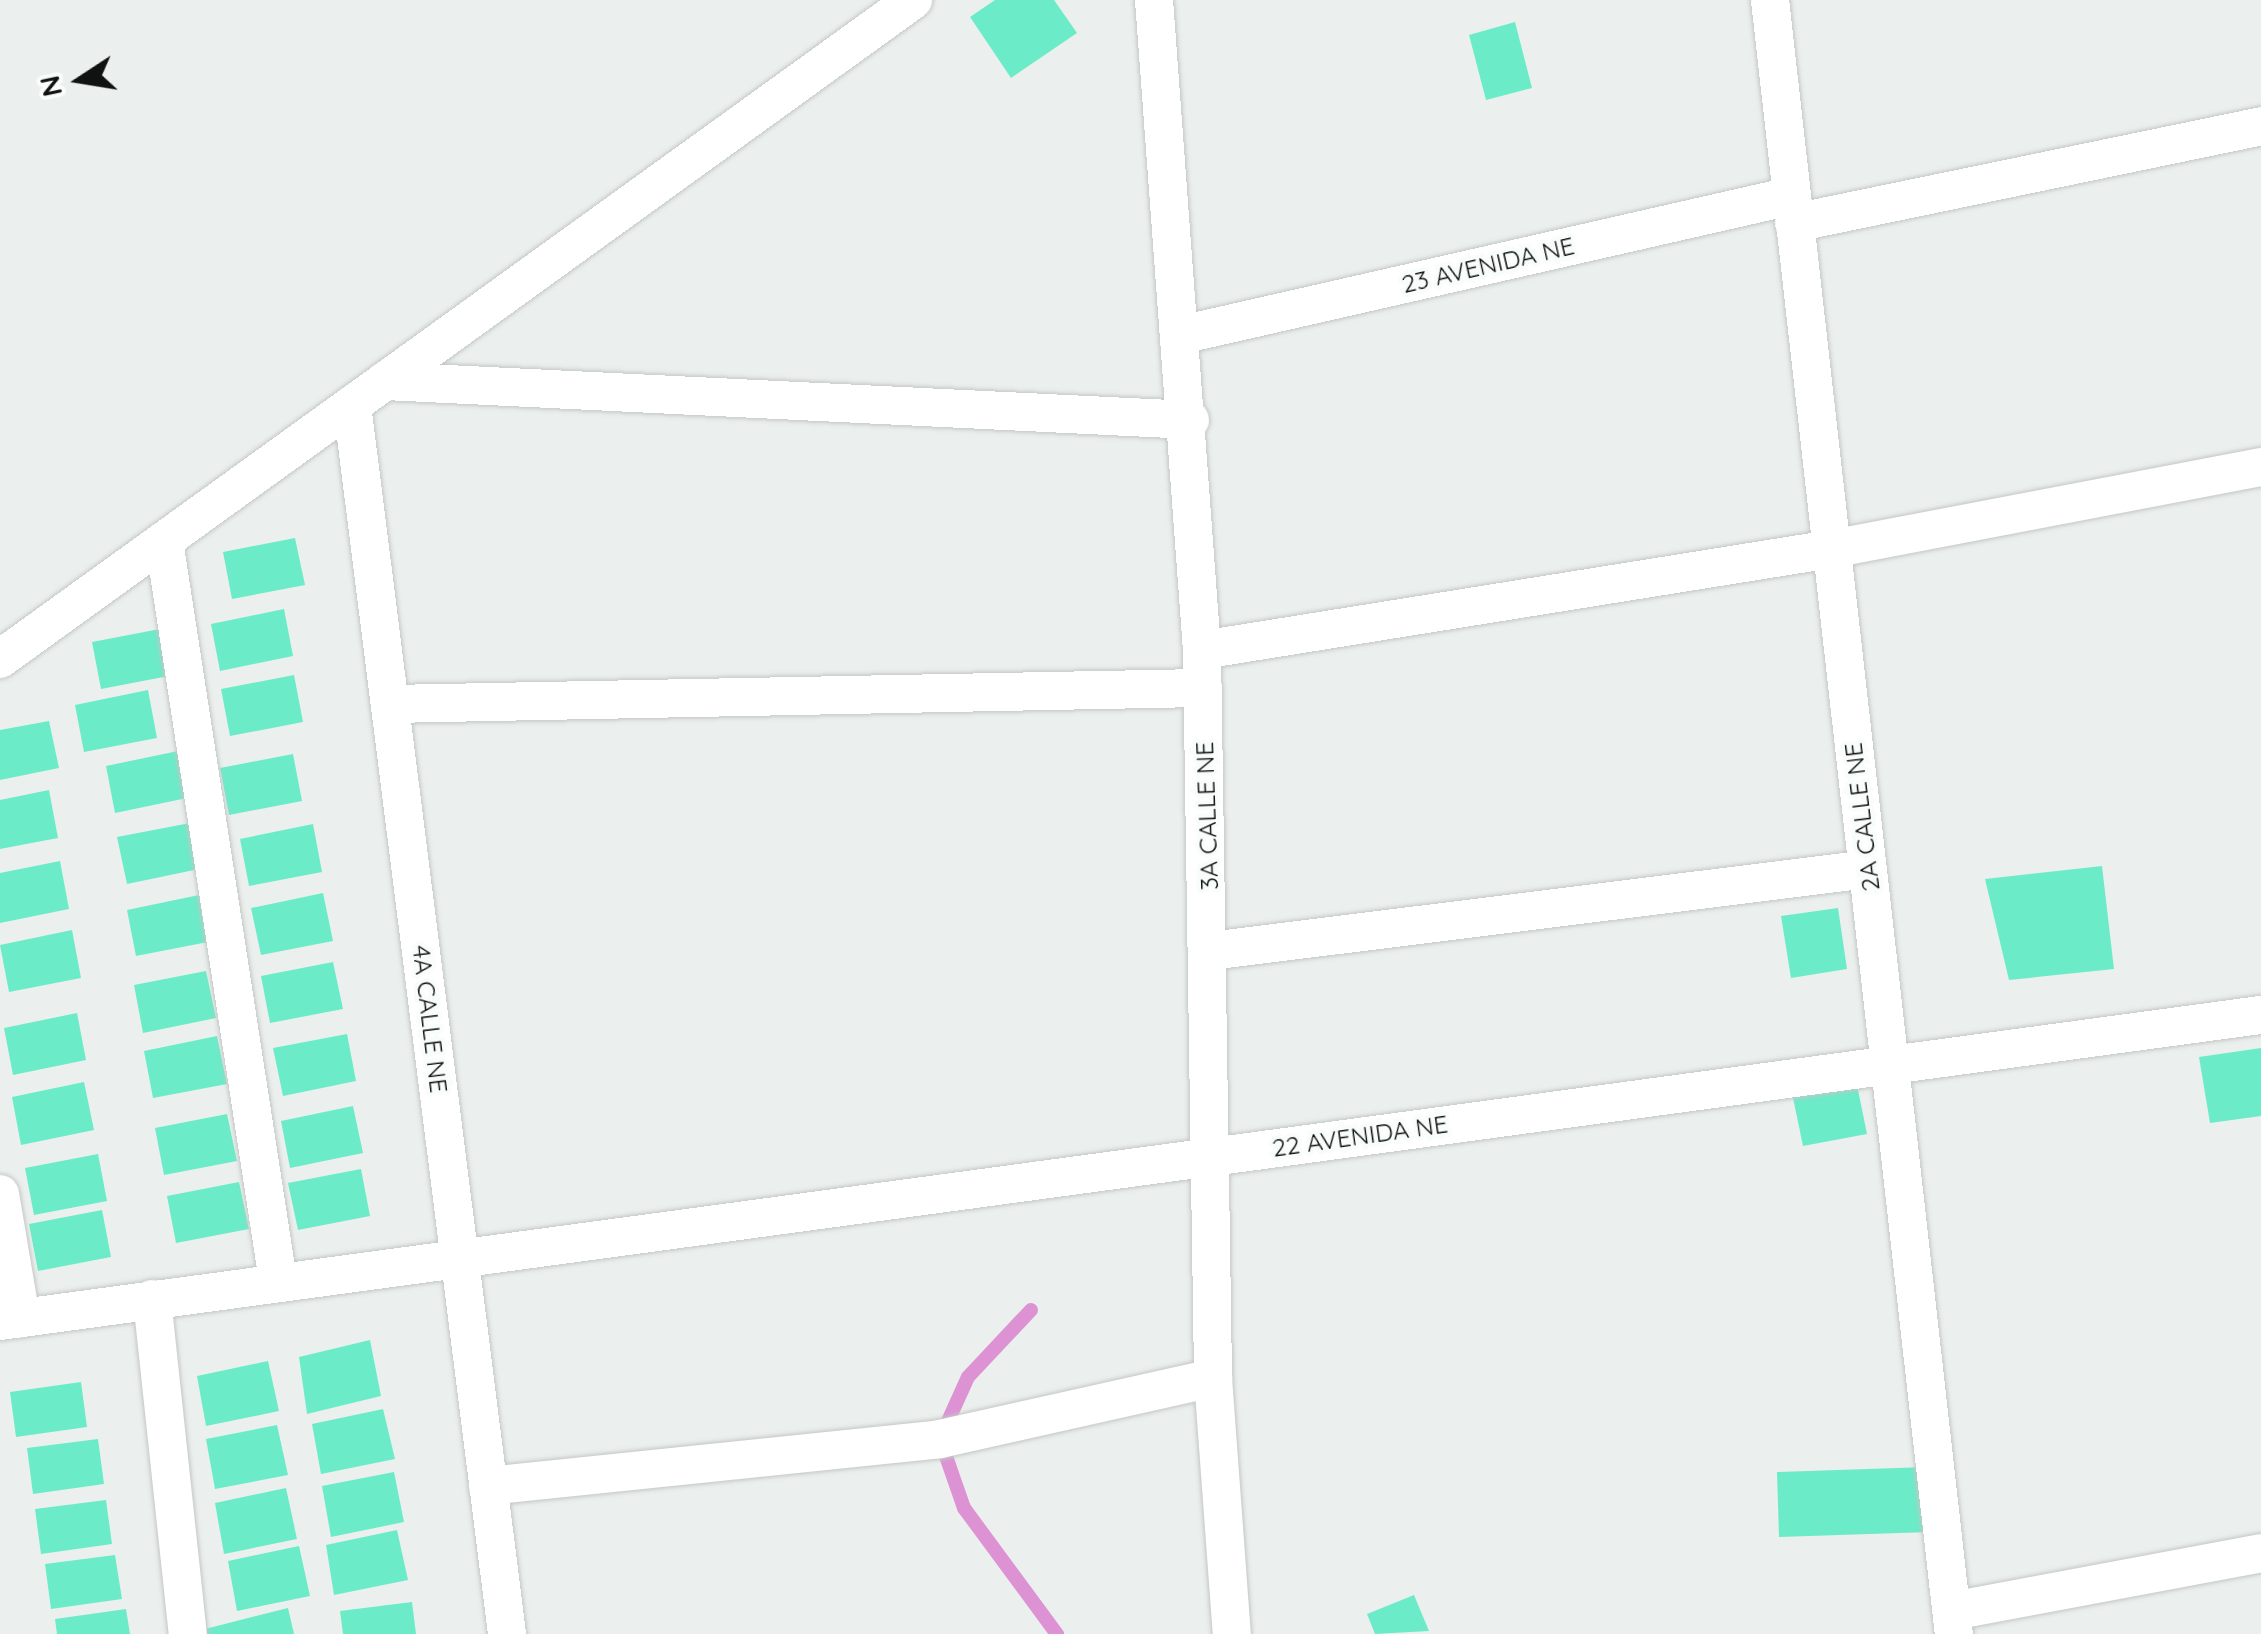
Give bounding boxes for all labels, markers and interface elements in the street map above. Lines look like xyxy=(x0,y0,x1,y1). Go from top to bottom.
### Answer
north arrow xyxy=(30,30,130,130)
text: N xyxy=(31,73,69,100)
street label: 23 AVENIDA NE xyxy=(1399,231,1577,299)
street label: 3A CALLE NE xyxy=(1189,741,1225,891)
street label: 2A CALLE NE xyxy=(1838,741,1886,893)
street label: 4A CALLE NE xyxy=(406,943,454,1095)
street label: 22 AVENIDA NE xyxy=(1270,1109,1450,1163)

